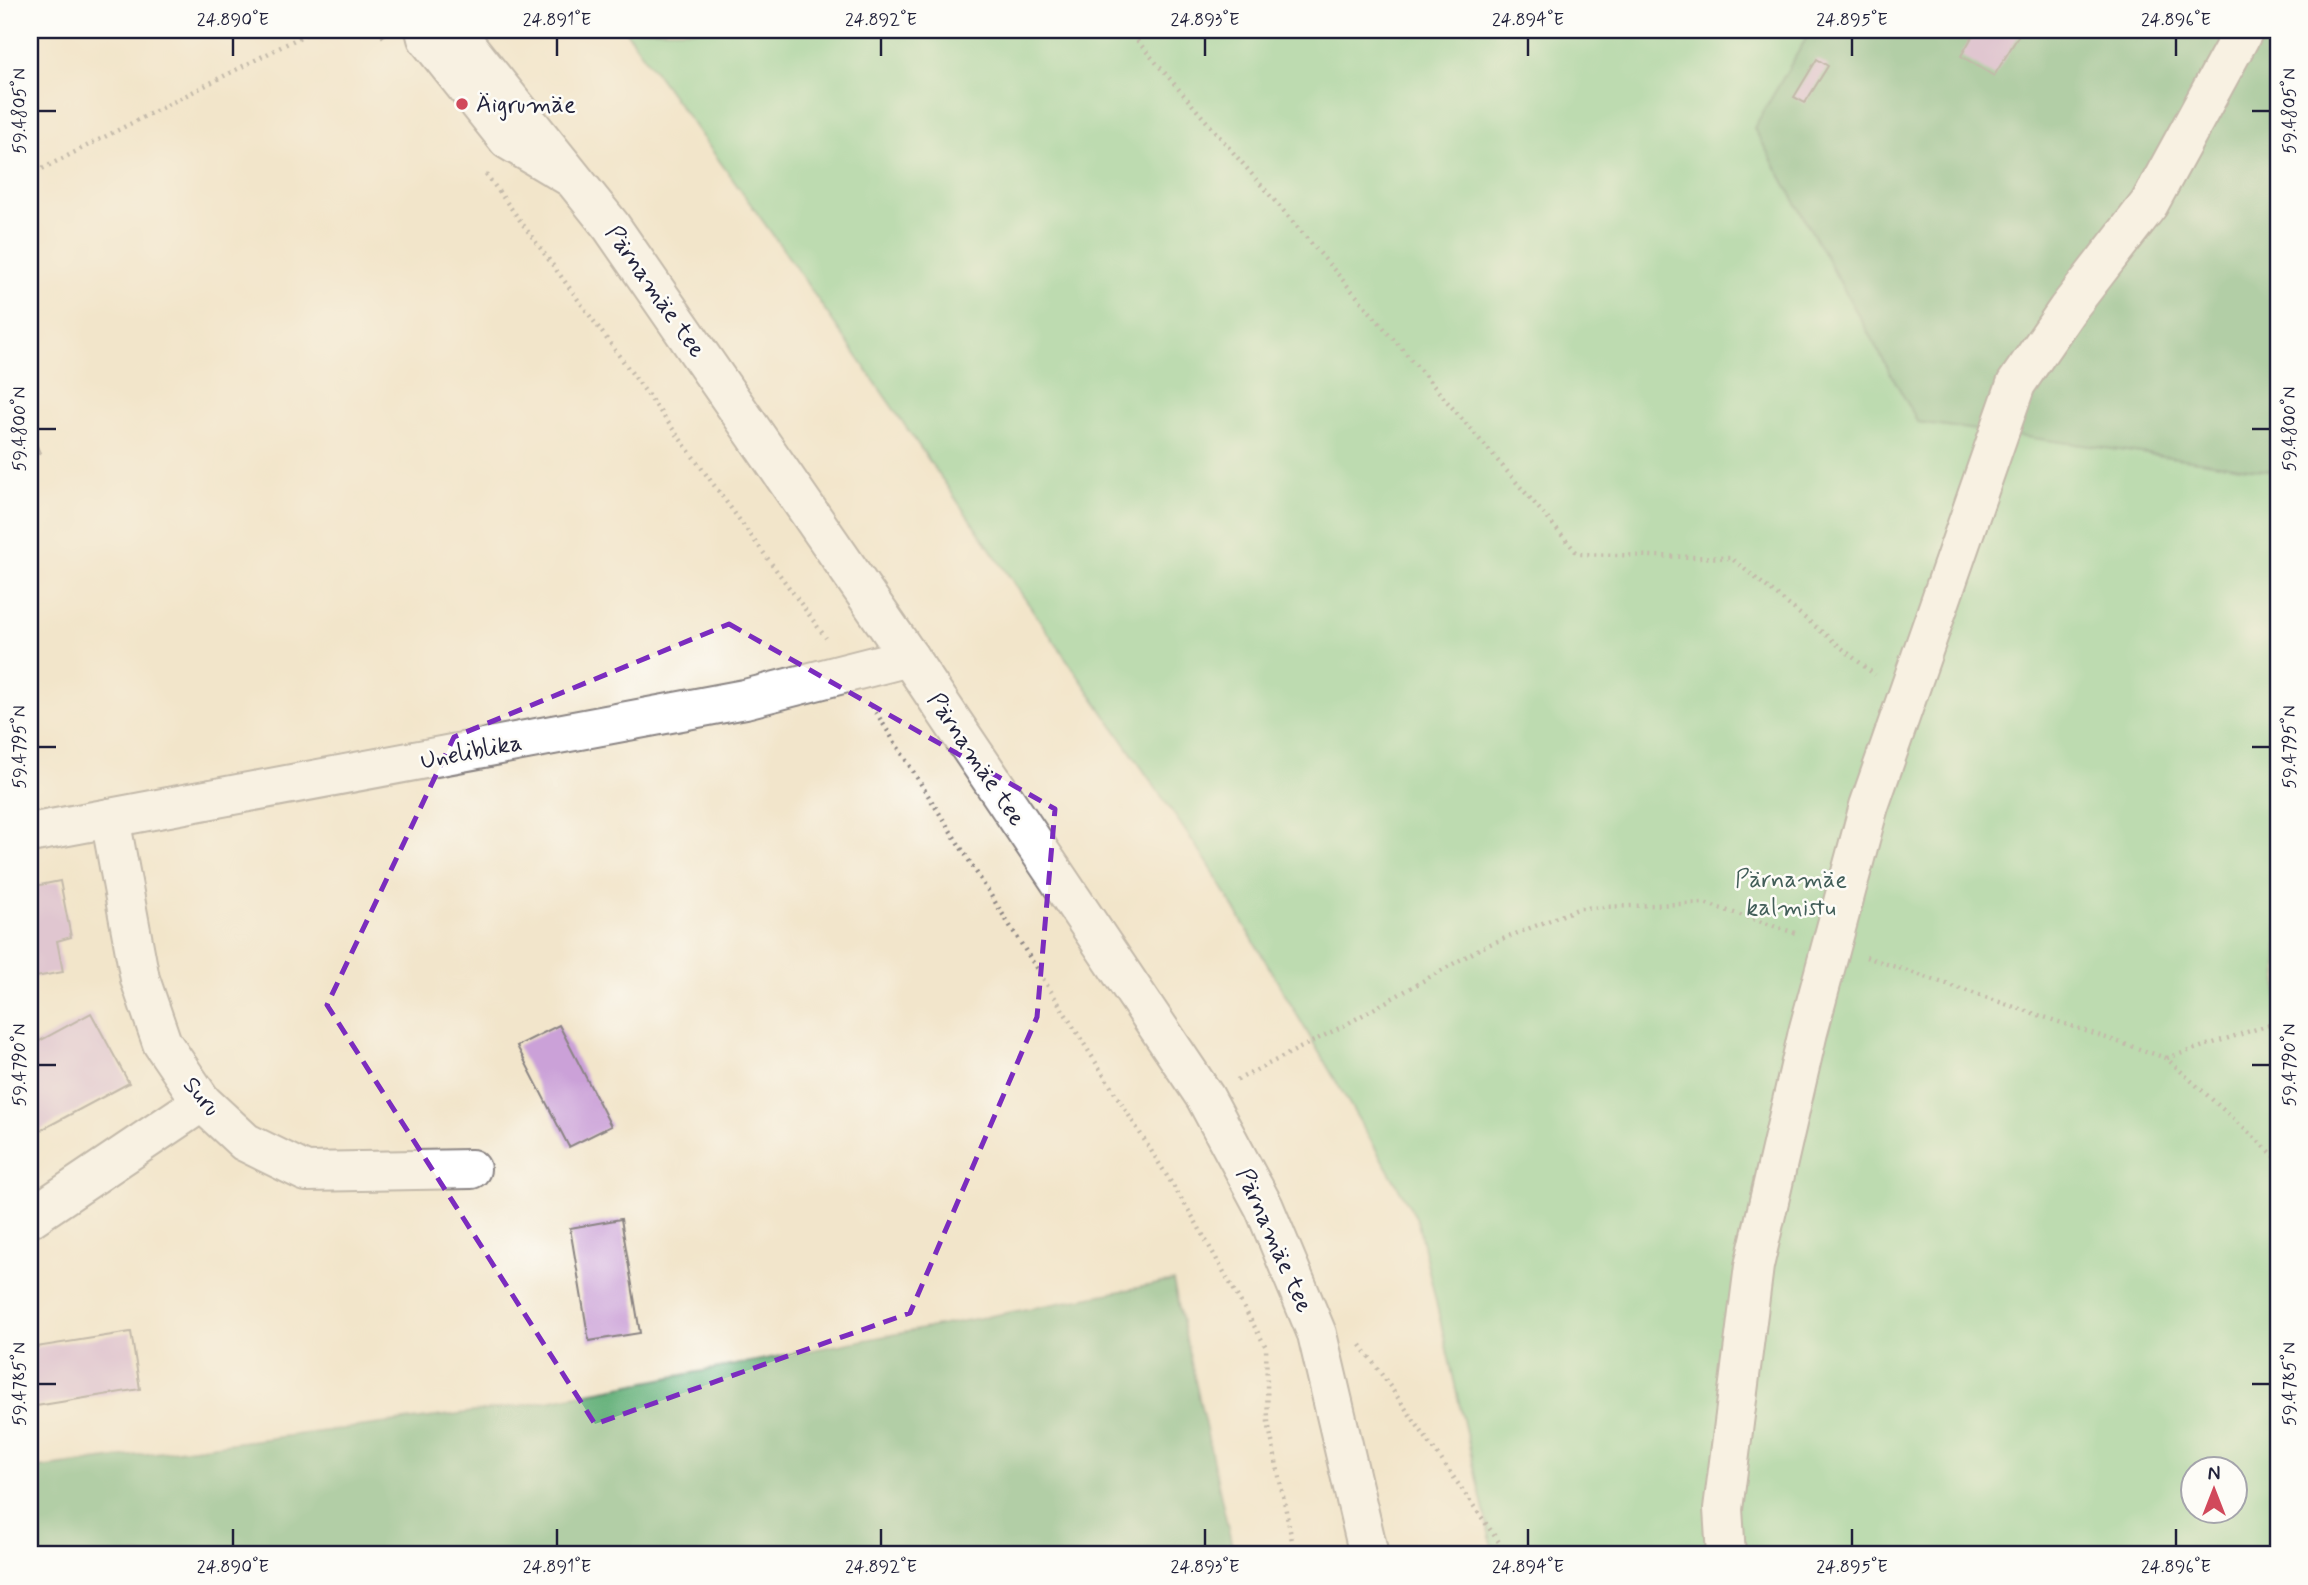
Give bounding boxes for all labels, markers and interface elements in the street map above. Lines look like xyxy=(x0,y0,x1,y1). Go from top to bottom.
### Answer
text: 24.890°E xyxy=(197,8,269,32)
text: 24.891°E xyxy=(523,8,591,32)
text: 24.892°E xyxy=(845,8,917,32)
text: 24.893°E xyxy=(1171,8,1239,32)
text: 24.894°E xyxy=(1492,8,1564,32)
text: 24.895°E xyxy=(1816,8,1888,32)
text: 24.896°E xyxy=(2141,8,2211,32)
text: 59.4805°N xyxy=(8,68,32,154)
text: 59.4805°N xyxy=(2278,68,2302,154)
place label: Äigrumäe xyxy=(476,90,576,121)
marker: Äigrumäe xyxy=(454,96,470,112)
street label: Pärnamäe tee xyxy=(598,220,712,364)
text: 59.4800°N xyxy=(8,386,32,472)
text: 59.4800°N xyxy=(2278,386,2302,472)
street label: Pärnamäe tee xyxy=(920,687,1032,833)
text: 59.4795°N xyxy=(8,705,32,789)
text: 59.4795°N xyxy=(2278,705,2302,789)
street label: Uneliblika xyxy=(418,727,525,778)
park label: Pärnamäe kalmistu xyxy=(1735,865,1847,924)
text: 59.4790°N xyxy=(8,1024,32,1106)
text: 59.4790°N xyxy=(2278,1024,2302,1106)
street label: Suru xyxy=(175,1071,226,1123)
street label: Pärnamäe tee xyxy=(1228,1164,1319,1318)
text: 59.4785°N xyxy=(8,1342,32,1426)
text: 59.4785°N xyxy=(2278,1342,2302,1426)
north arrow xyxy=(2178,1456,2248,1526)
text: N xyxy=(2208,1462,2220,1487)
text: 24.890°E xyxy=(197,1555,269,1579)
text: 24.891°E xyxy=(523,1555,591,1579)
text: 24.892°E xyxy=(845,1555,917,1579)
text: 24.893°E xyxy=(1171,1555,1239,1579)
text: 24.894°E xyxy=(1492,1555,1564,1579)
text: 24.895°E xyxy=(1816,1555,1888,1579)
text: 24.896°E xyxy=(2141,1555,2211,1579)

